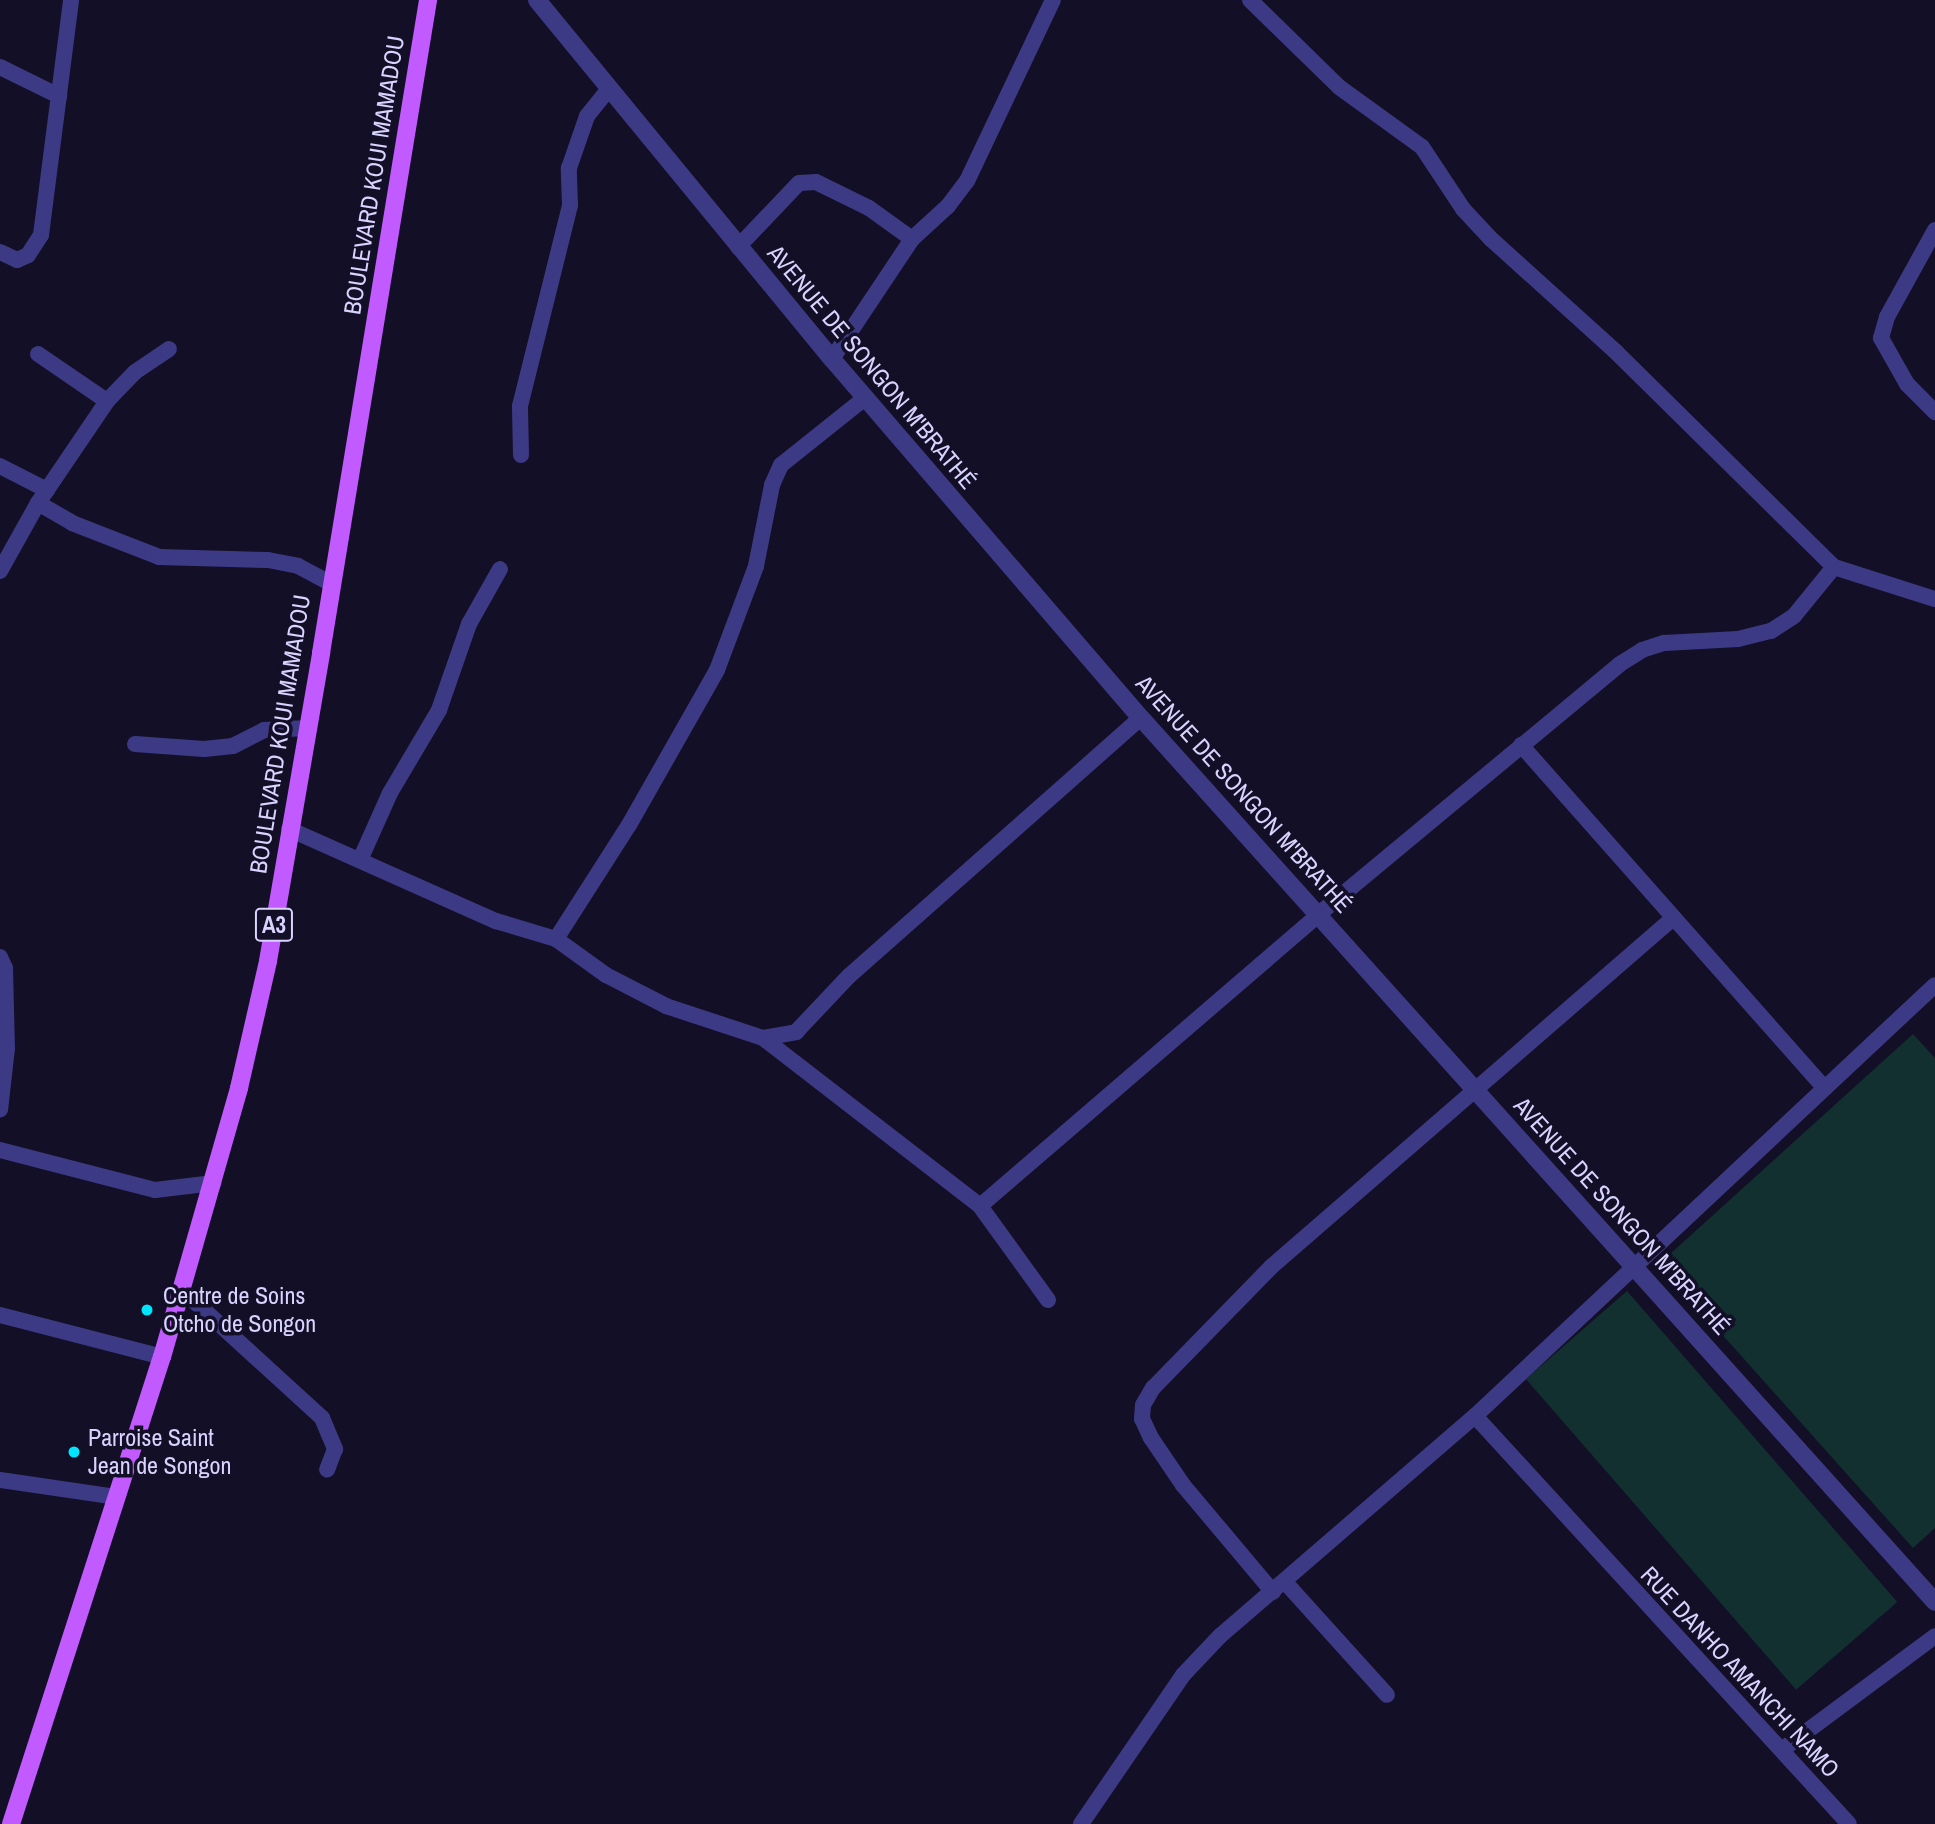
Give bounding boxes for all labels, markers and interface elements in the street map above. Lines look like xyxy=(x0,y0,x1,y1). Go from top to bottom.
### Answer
street label: BOULEVARD KOUI MAMADOU xyxy=(338,34,410,316)
street label: AVENUE DE SONGON M'BRATHÉ xyxy=(762,239,982,495)
street label: BOULEVARD KOUI MAMADOU xyxy=(244,593,316,875)
street label: AVENUE DE SONGON M'BRATHÉ xyxy=(1130,669,1358,919)
road number: A3 xyxy=(255,906,293,944)
street label: AVENUE DE SONGON M'BRATHÉ xyxy=(1508,1091,1736,1341)
place label: Centre de Soins Otcho de Songon xyxy=(163,1282,316,1338)
marker: Centre de Soins Otcho de Songon xyxy=(137,1300,157,1320)
place label: Parroise Saint Jean de Songon xyxy=(88,1424,231,1480)
marker: Parroise Saint Jean de Songon xyxy=(66,1444,82,1460)
street label: RUE DANHO AMANCHI NAMO xyxy=(1634,1560,1846,1784)

